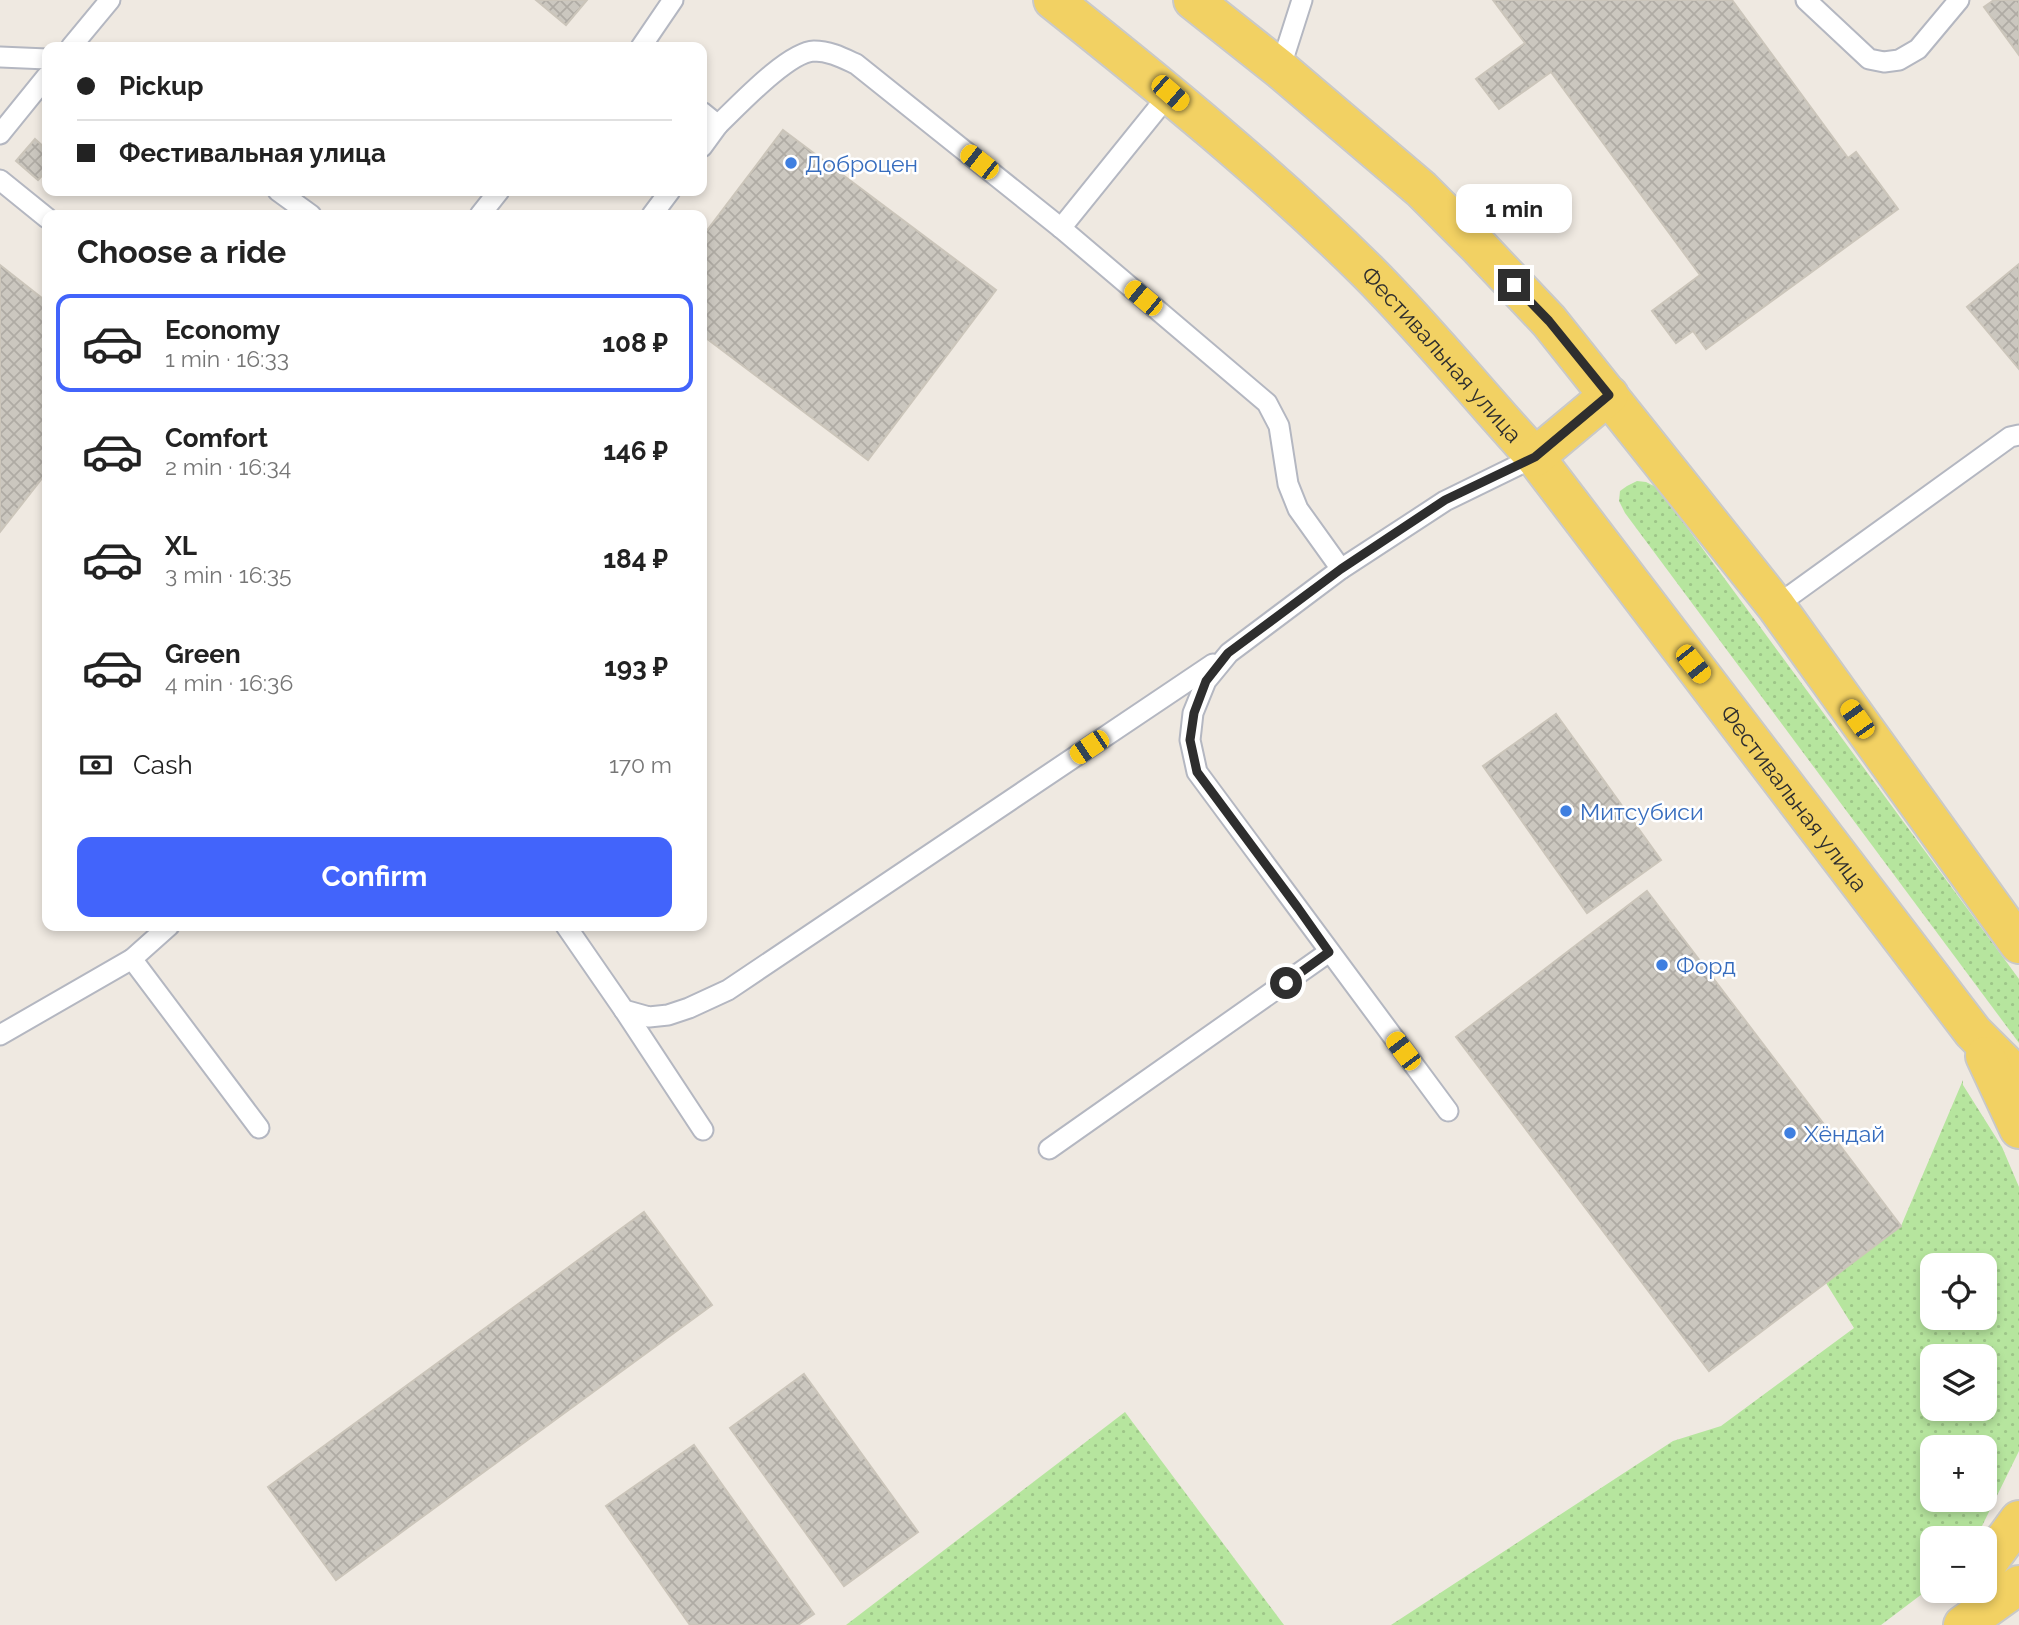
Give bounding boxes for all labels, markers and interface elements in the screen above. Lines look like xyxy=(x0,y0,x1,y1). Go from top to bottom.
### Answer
text: Pickup xyxy=(119,71,204,101)
car xyxy=(1148,71,1193,115)
text: Фестивальная улица xyxy=(119,138,386,168)
car xyxy=(956,141,1003,183)
place label: Доброцен xyxy=(805,150,918,177)
marker: Доброцен xyxy=(783,155,799,171)
callout: 1 min xyxy=(1456,184,1572,232)
text: 1 min xyxy=(1485,195,1543,222)
text: Choose a ride xyxy=(77,233,286,270)
street label: Фестивальная улица xyxy=(1356,260,1528,447)
route end xyxy=(1498,269,1530,301)
car xyxy=(1121,276,1166,320)
icon: car xyxy=(81,312,144,375)
text: Economy xyxy=(165,315,280,345)
text: 108 ₽ xyxy=(602,328,668,358)
text: 1 min · 16:33 xyxy=(165,345,289,372)
icon: car xyxy=(81,420,144,483)
text: Comfort xyxy=(165,423,268,453)
text: 146 ₽ xyxy=(603,436,668,466)
text: 2 min · 16:34 xyxy=(165,453,291,480)
icon: car xyxy=(81,528,144,591)
text: XL xyxy=(165,531,197,561)
text: 184 ₽ xyxy=(603,544,668,574)
text: 3 min · 16:35 xyxy=(165,561,292,588)
icon: car xyxy=(81,636,144,699)
text: Green xyxy=(165,639,241,669)
car xyxy=(1672,641,1715,687)
text: 193 ₽ xyxy=(604,652,668,682)
text: 4 min · 16:36 xyxy=(165,669,293,696)
car xyxy=(1837,696,1878,742)
street label: Фестивальная улица xyxy=(1715,699,1874,896)
car xyxy=(1066,727,1113,767)
icon: cash xyxy=(77,746,115,784)
text: Cash xyxy=(133,750,193,780)
text: 170 m xyxy=(609,751,672,778)
place label: Митсубиси xyxy=(1580,798,1704,825)
marker: Митсубиси xyxy=(1558,803,1574,819)
button: Confirm xyxy=(77,837,672,917)
place label: Форд xyxy=(1676,952,1736,979)
marker: Форд xyxy=(1654,957,1670,973)
route start xyxy=(1270,967,1302,999)
car xyxy=(1382,1028,1425,1074)
place label: Хёндай xyxy=(1804,1120,1885,1147)
marker: Хёндай xyxy=(1782,1125,1798,1141)
map controls xyxy=(1920,1253,1997,1603)
button: locate xyxy=(1920,1253,1997,1330)
button: layers xyxy=(1920,1344,1997,1421)
button: + xyxy=(1920,1435,1997,1512)
button: − xyxy=(1920,1526,1997,1603)

